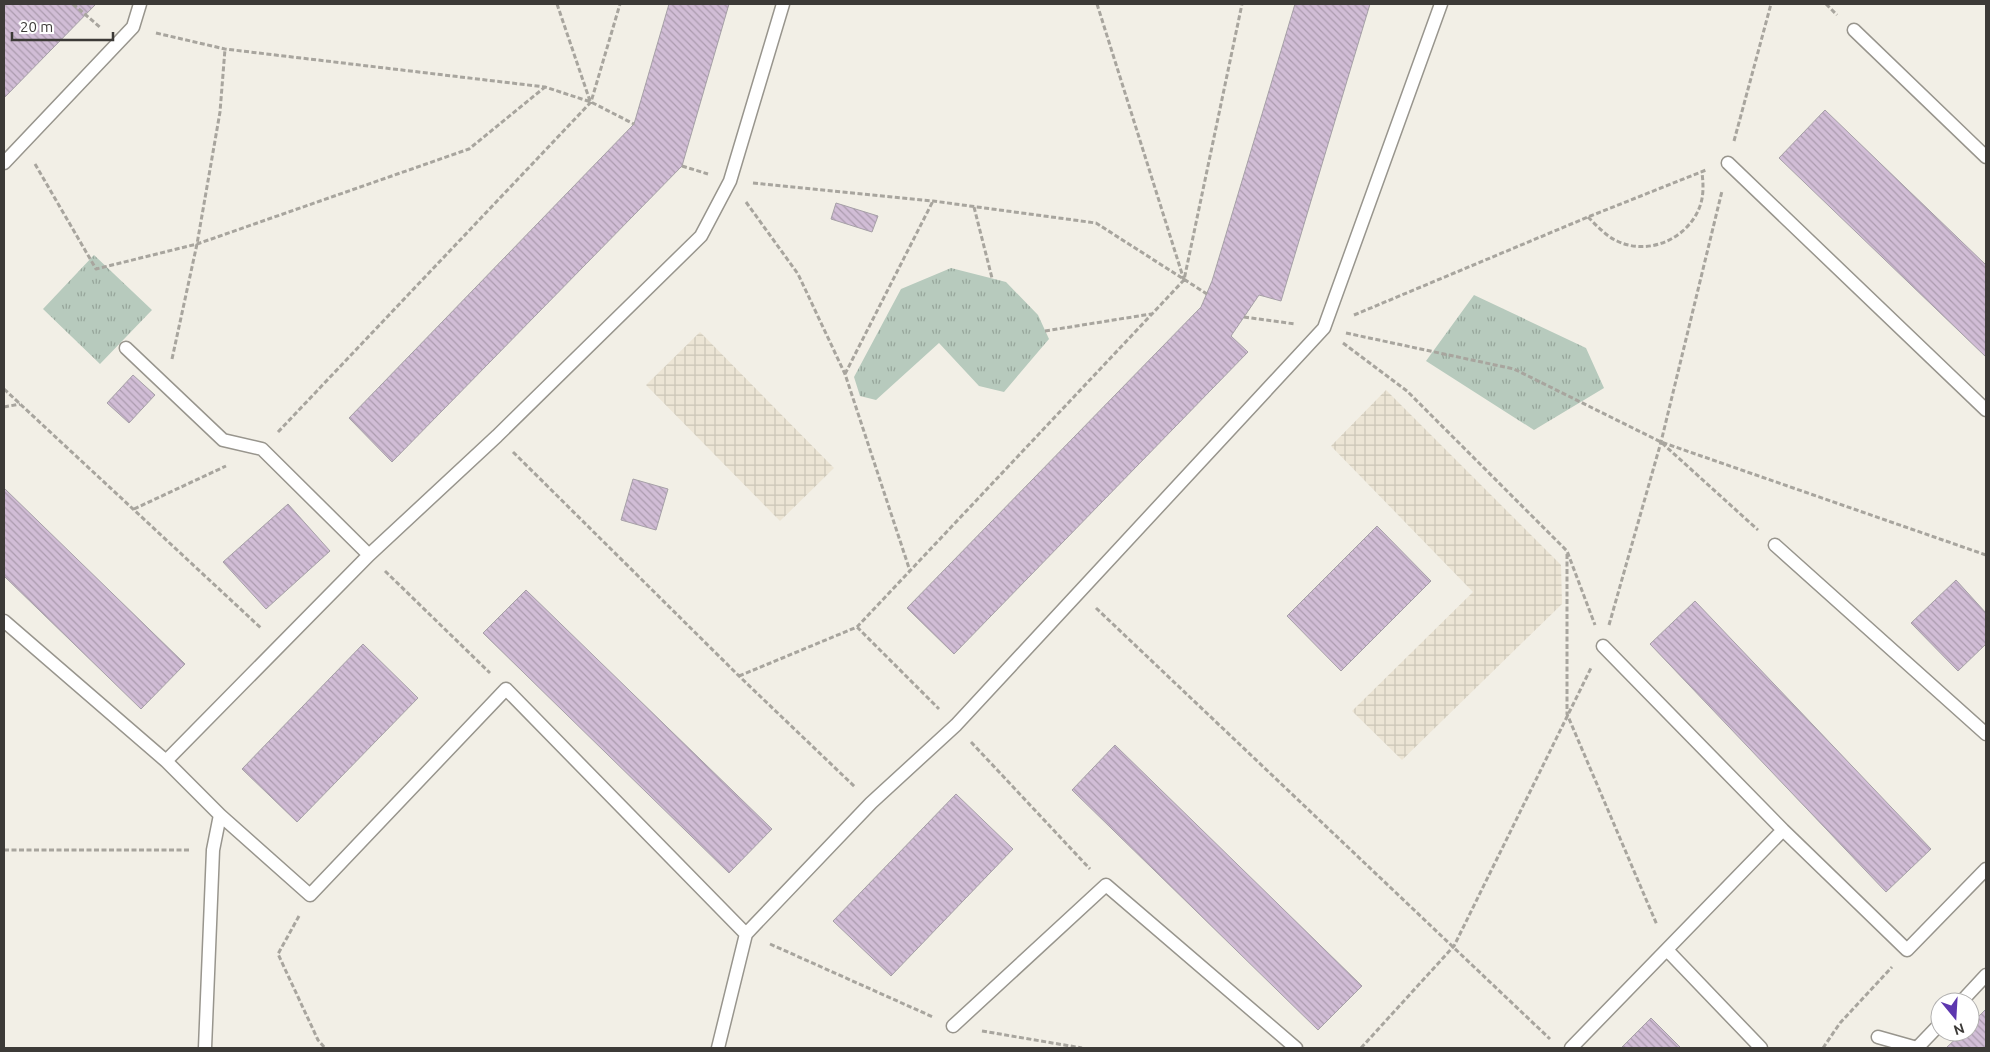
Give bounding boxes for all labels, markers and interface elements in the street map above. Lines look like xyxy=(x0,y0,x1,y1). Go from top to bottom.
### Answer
scale bar xyxy=(12,10,114,42)
text: 20 m xyxy=(20,18,53,35)
north arrow xyxy=(1930,992,1980,1042)
text: N xyxy=(1952,1020,1966,1039)

